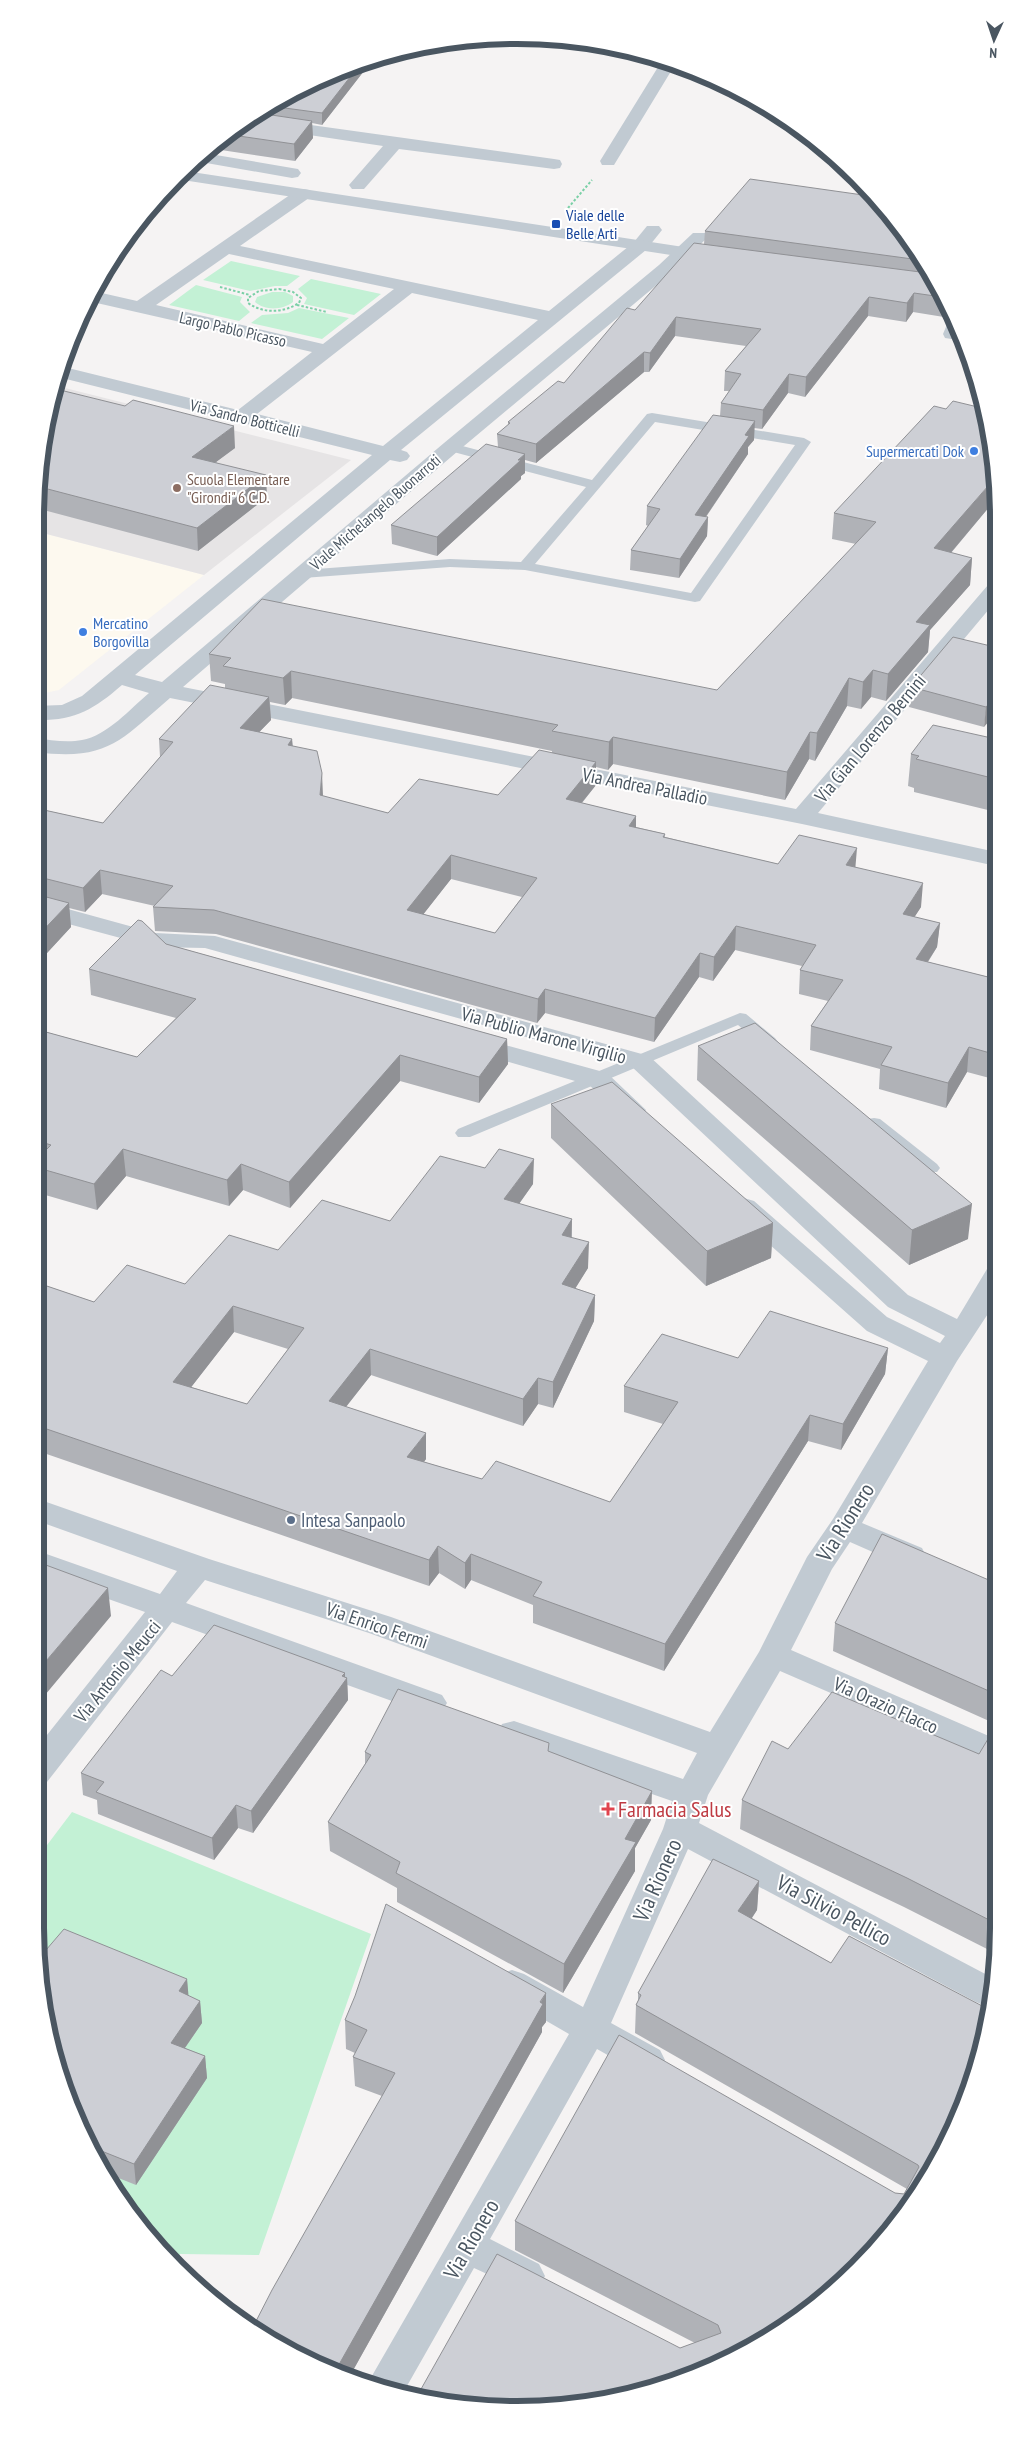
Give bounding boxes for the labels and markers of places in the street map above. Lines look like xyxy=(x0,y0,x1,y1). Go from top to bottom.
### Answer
place label: Viale delle Belle Arti xyxy=(565,205,625,243)
marker: Viale delle Belle Arti xyxy=(550,218,562,230)
place label: Supermercati Dok xyxy=(866,441,965,461)
marker: Supermercati Dok xyxy=(968,445,980,457)
place label: Scuola Elementare "Girondi" 6 C.D. xyxy=(187,469,290,507)
marker: Scuola Elementare "Girondi" 6 C.D. xyxy=(171,482,183,494)
place label: Mercatino Borgovilla xyxy=(93,613,149,651)
marker: Mercatino Borgovilla xyxy=(77,626,89,638)
place label: Intesa Sanpaolo xyxy=(301,1508,406,1532)
marker: Intesa Sanpaolo xyxy=(285,1514,297,1526)
place label: Farmacia Salus xyxy=(618,1795,731,1823)
marker: Farmacia Salus xyxy=(602,1803,614,1815)

